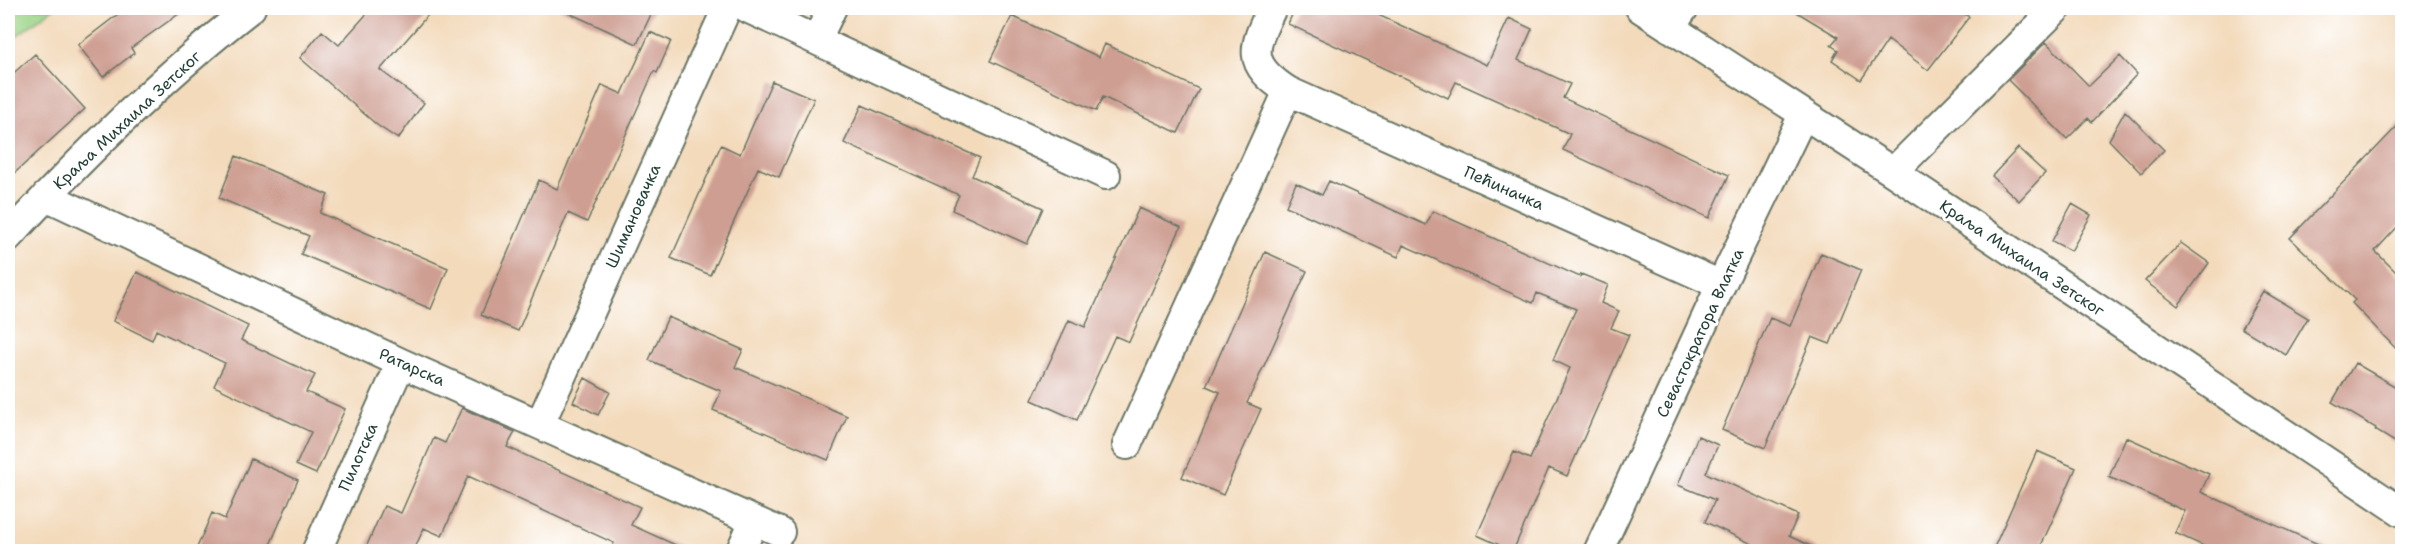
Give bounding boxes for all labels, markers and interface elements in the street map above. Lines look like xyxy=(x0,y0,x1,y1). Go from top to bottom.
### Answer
street label: Краља Михаила Зетског xyxy=(49,45,206,194)
street label: Шимановачка xyxy=(601,161,665,271)
street label: Пећиначка xyxy=(1461,161,1547,215)
street label: Краља Михаила Зетског xyxy=(1935,195,2109,322)
street label: Севастократора Влатка xyxy=(1652,245,1748,421)
street label: Ратарска xyxy=(376,343,448,391)
street label: Пилотска xyxy=(334,420,382,494)

